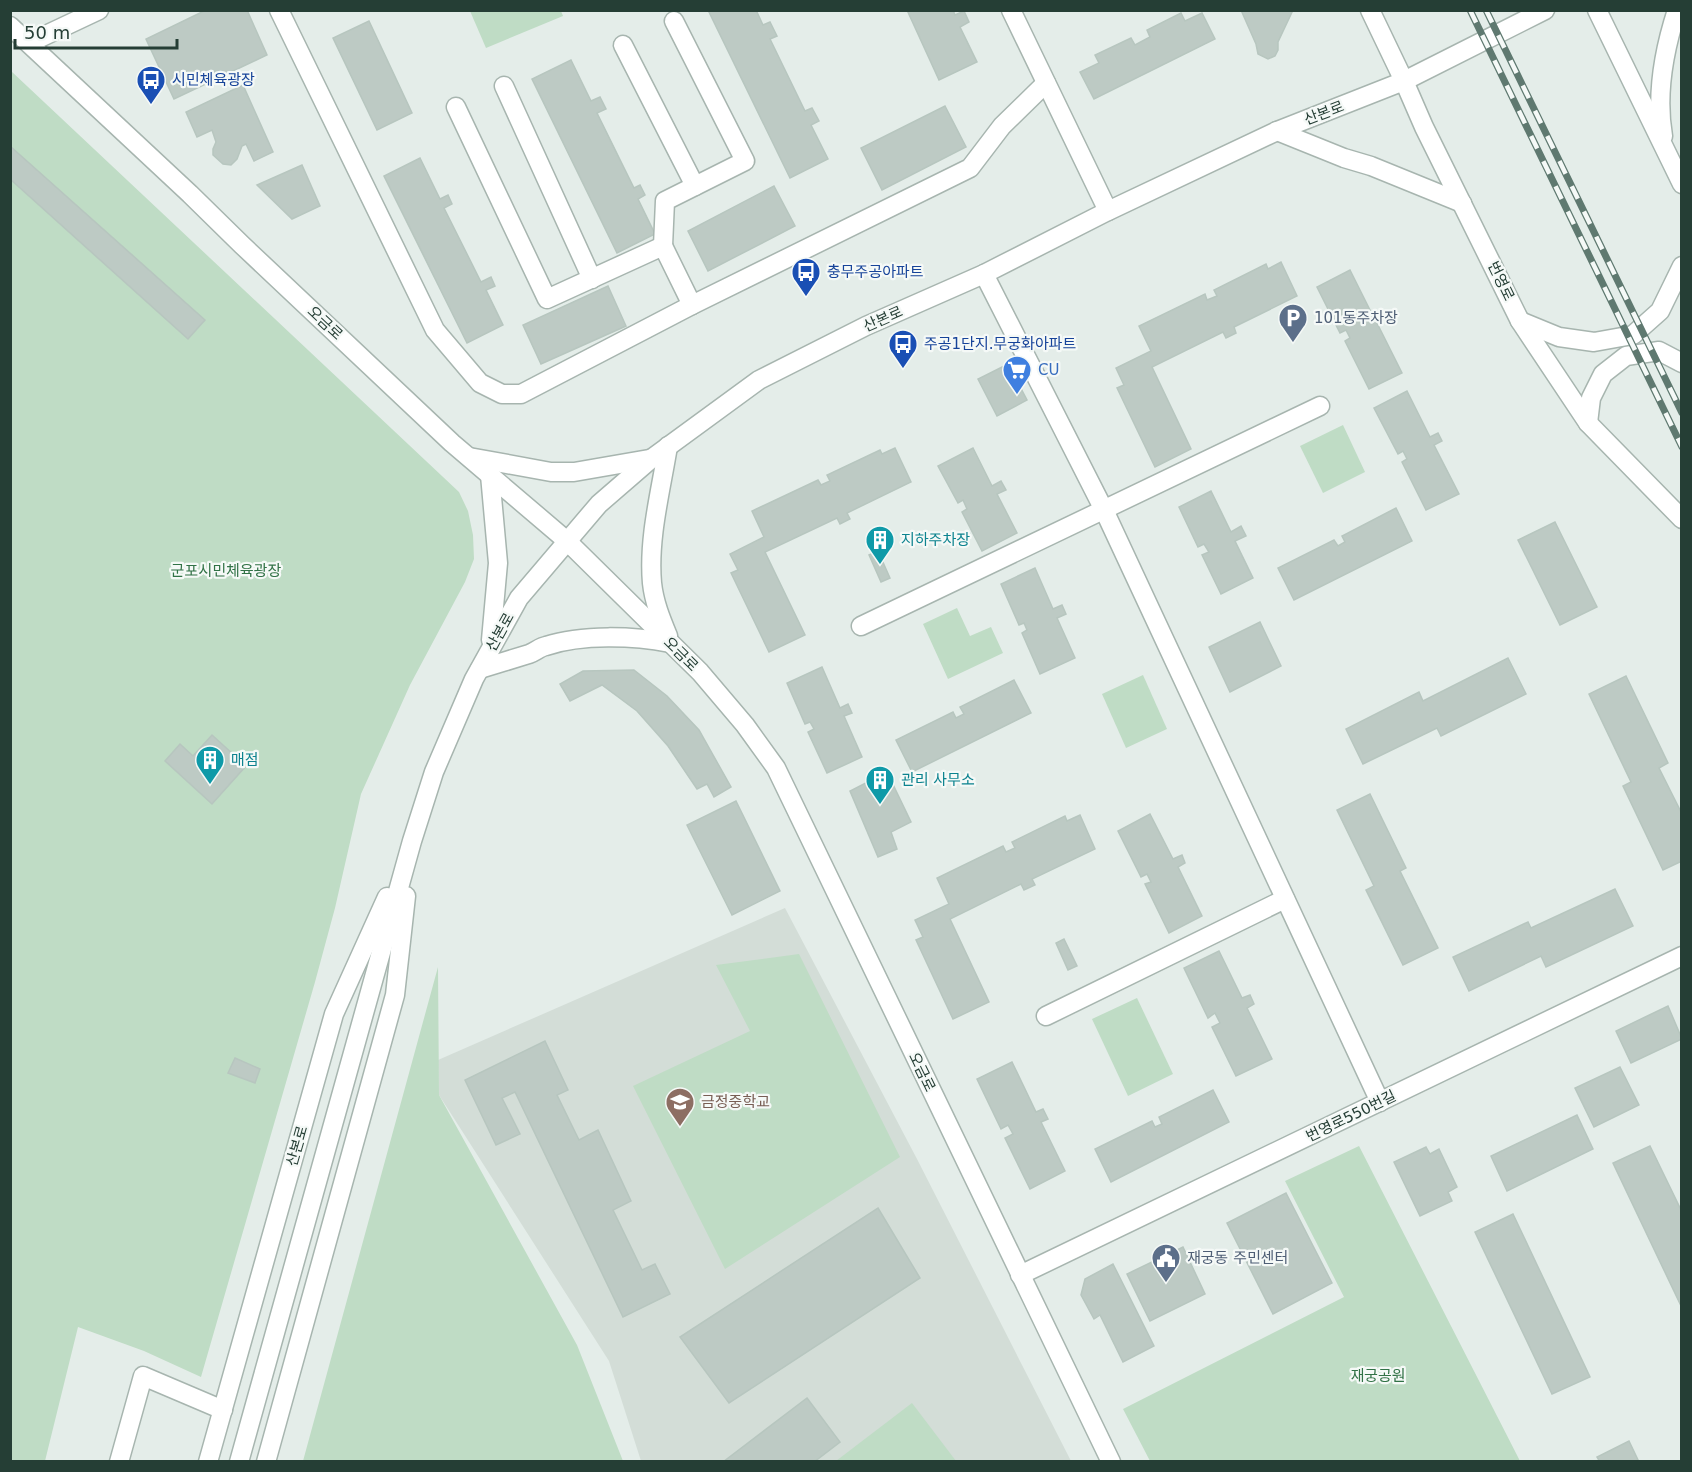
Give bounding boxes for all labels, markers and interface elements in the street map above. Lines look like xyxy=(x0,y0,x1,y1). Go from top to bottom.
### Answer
scale bar xyxy=(15,12,177,50)
text: 50 m xyxy=(24,22,70,43)
bus stop icon: 시민체육광장 xyxy=(135,64,167,106)
place label: 시민체육광장 xyxy=(172,71,255,89)
street label: 산본로 xyxy=(1301,97,1347,129)
bus stop icon: 충무주공아파트 xyxy=(790,256,822,298)
street label: 번영로 xyxy=(1484,258,1518,304)
place label: 충무주공아파트 xyxy=(827,263,924,281)
street label: 오금로 xyxy=(304,302,346,344)
street label: 산본로 xyxy=(860,302,906,336)
parking icon: 101동주차장 xyxy=(1277,302,1309,344)
place label: 101동주차장 xyxy=(1314,309,1398,327)
bus stop icon: 주공1단지.무궁화아파트 xyxy=(887,328,919,370)
place label: 주공1단지.무궁화아파트 xyxy=(924,335,1077,353)
supermarket icon: CU xyxy=(1001,354,1033,396)
place label: CU xyxy=(1038,361,1059,379)
building icon: 지하주차장 xyxy=(864,524,896,566)
place label: 지하주차장 xyxy=(901,531,970,549)
park label: 군포시민체육광장 xyxy=(171,562,281,580)
street label: 산본로 xyxy=(482,610,518,654)
street label: 오금로 xyxy=(660,633,702,675)
building icon: 매점 xyxy=(194,744,226,786)
place label: 매점 xyxy=(231,751,259,769)
building icon: 관리 사무소 xyxy=(864,764,896,806)
place label: 관리 사무소 xyxy=(901,771,975,789)
street label: 오금로 xyxy=(905,1049,939,1095)
school or university icon: 금정중학교 xyxy=(664,1086,696,1128)
street label: 번영로550번길 xyxy=(1303,1087,1399,1145)
place label: 금정중학교 xyxy=(701,1093,770,1111)
street label: 산본로 xyxy=(283,1124,311,1168)
public building icon: 재궁동 주민센터 xyxy=(1150,1242,1182,1284)
place label: 재궁동 주민센터 xyxy=(1187,1249,1288,1267)
park label: 재궁공원 xyxy=(1350,1367,1406,1385)

